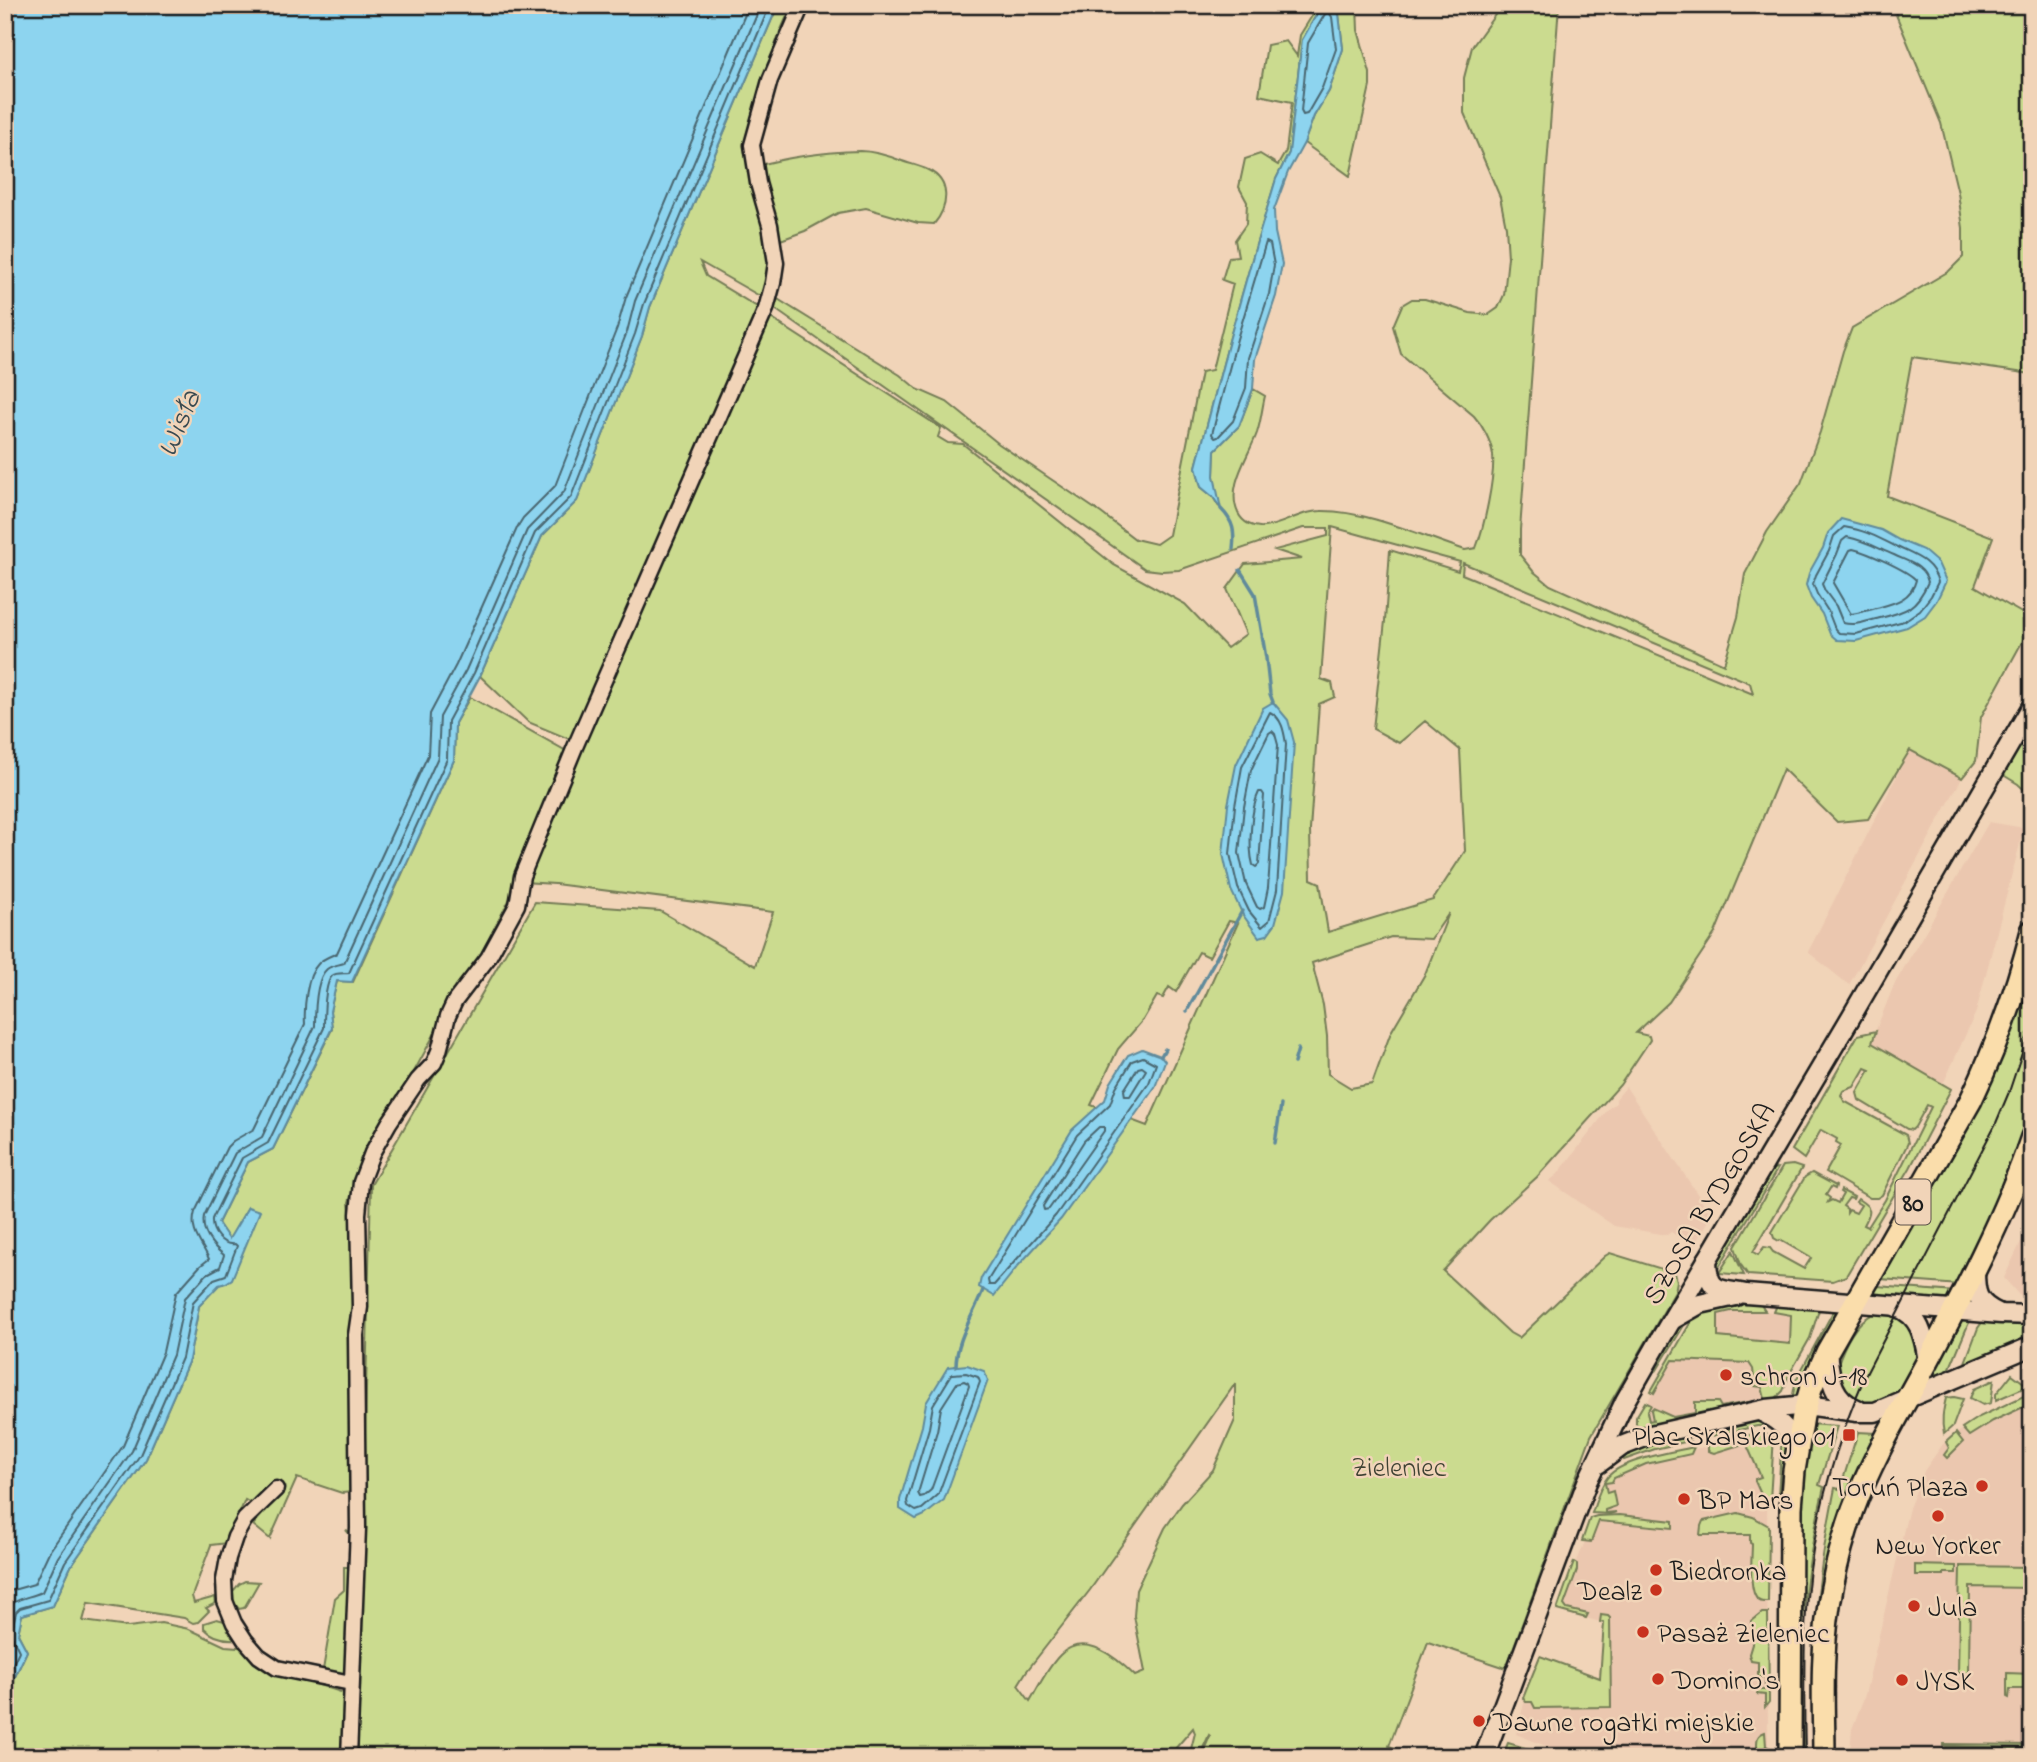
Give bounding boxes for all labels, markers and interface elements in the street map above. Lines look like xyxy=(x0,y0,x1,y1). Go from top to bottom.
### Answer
water label: Wisła xyxy=(147,383,215,464)
street label: SZOSA BYDGOSKA xyxy=(1634,1096,1788,1314)
road number: 80 xyxy=(1896,1180,1930,1224)
place label: schron J-18 xyxy=(1740,1358,1868,1399)
marker: schron J-18 xyxy=(1718,1367,1734,1383)
place label: Plac Skalskiego 01 xyxy=(1632,1418,1835,1459)
marker: Plac Skalskiego 01 xyxy=(1841,1427,1857,1443)
park label: Zieleniec xyxy=(1352,1449,1447,1490)
place label: Toruń Plaza xyxy=(1832,1469,1968,1510)
marker: Toruń Plaza xyxy=(1974,1478,1990,1494)
place label: BP Mars xyxy=(1697,1482,1793,1523)
marker: BP Mars xyxy=(1676,1491,1692,1507)
marker: New Yorker xyxy=(1930,1508,1946,1524)
place label: New Yorker xyxy=(1875,1527,2001,1568)
place label: Biedronka xyxy=(1669,1553,1787,1594)
marker: Biedronka xyxy=(1648,1562,1664,1578)
place label: Dealz xyxy=(1576,1573,1642,1614)
marker: Dealz xyxy=(1648,1582,1664,1598)
place label: Jula xyxy=(1928,1589,1977,1630)
marker: Jula xyxy=(1906,1598,1922,1614)
place label: Pasaż Zieleniec xyxy=(1657,1615,1830,1656)
marker: Pasaż Zieleniec xyxy=(1635,1624,1651,1640)
place label: Domino's xyxy=(1671,1662,1779,1703)
place label: JYSK xyxy=(1916,1663,1974,1704)
marker: Domino's xyxy=(1650,1671,1666,1687)
marker: JYSK xyxy=(1894,1672,1910,1688)
place label: Dawne rogatki miejskie xyxy=(1492,1704,1755,1745)
marker: Dawne rogatki miejskie xyxy=(1471,1713,1487,1729)

